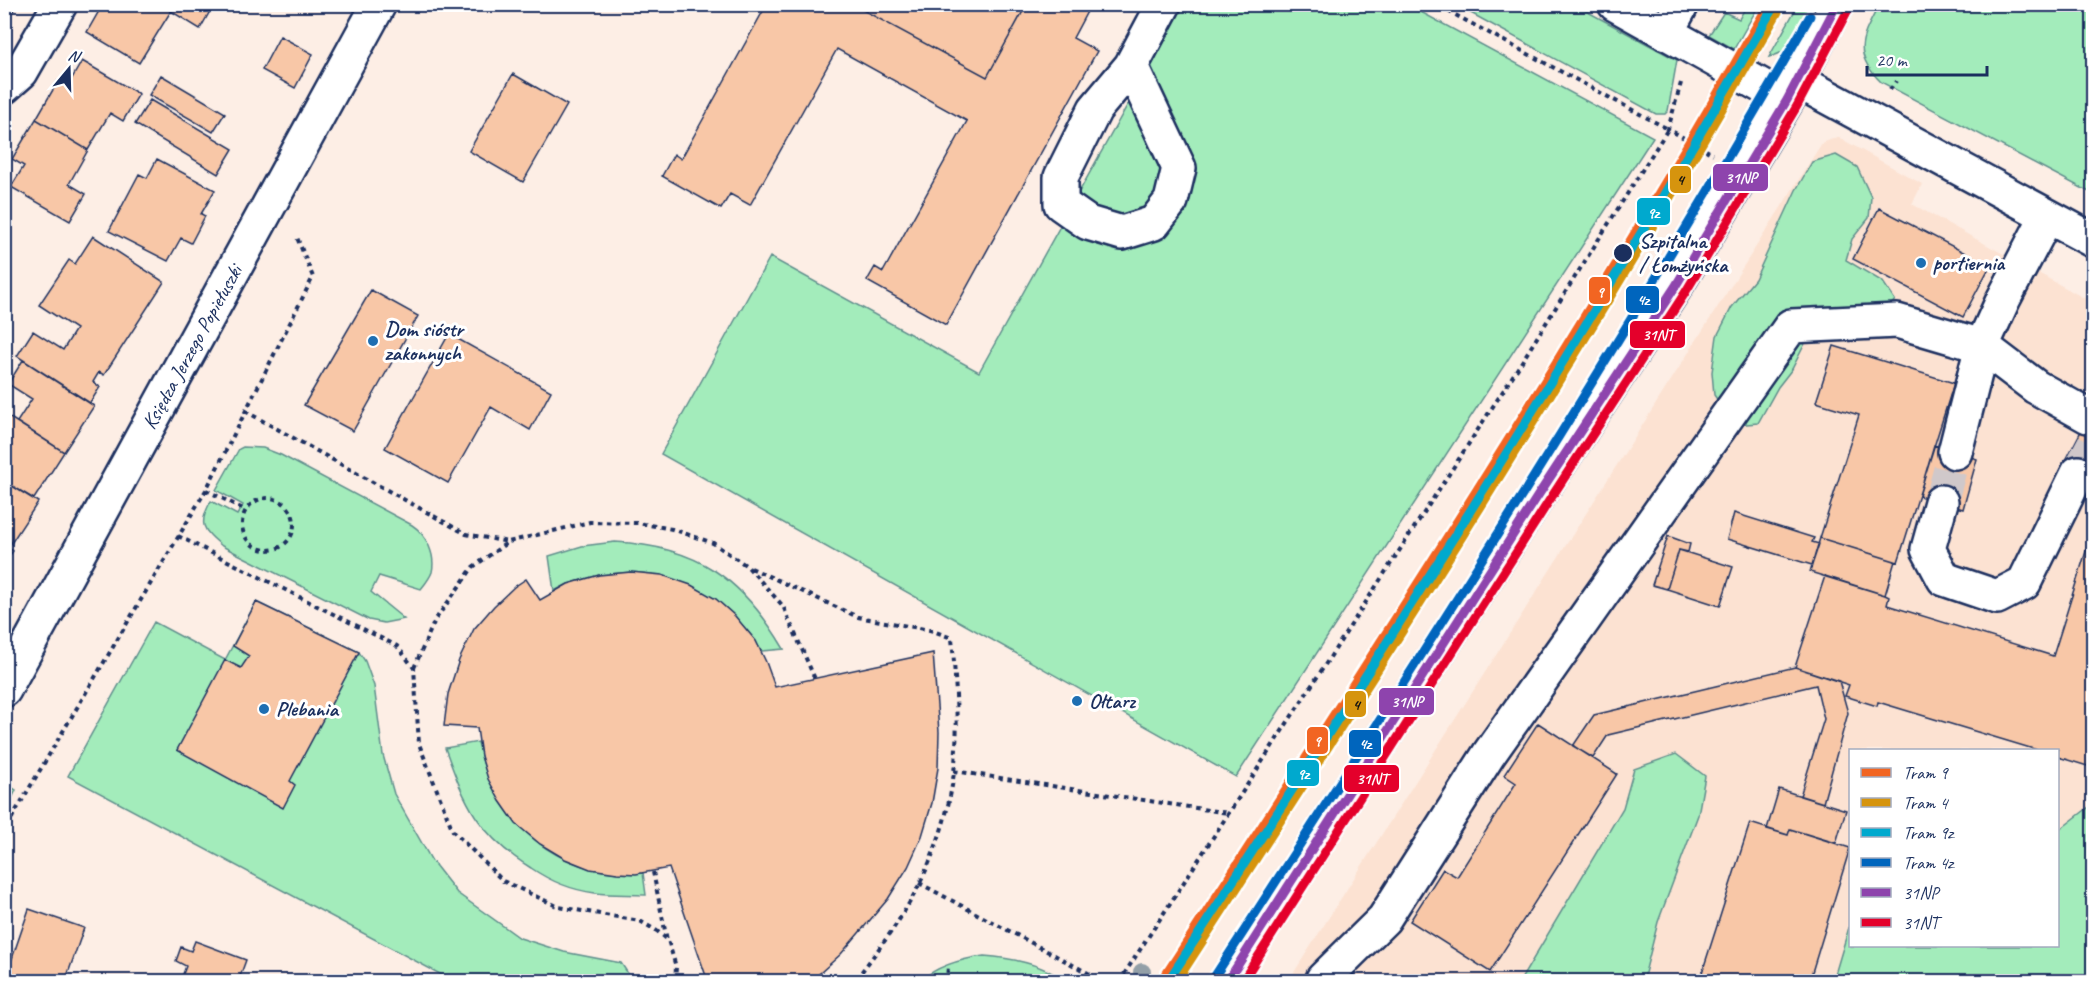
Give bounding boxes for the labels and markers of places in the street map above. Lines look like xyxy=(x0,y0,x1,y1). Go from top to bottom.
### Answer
place label: Szpitalna / Łomżyńska xyxy=(1639,228,1729,278)
marker: Szpitalna / Łomżyńska xyxy=(1612,242,1634,264)
place label: portiernia xyxy=(1933,250,2005,276)
marker: portiernia xyxy=(1914,256,1928,270)
place label: Dom sióstr zakonnych xyxy=(385,316,465,367)
marker: Dom sióstr zakonnych xyxy=(366,334,380,348)
place label: Ołtarz xyxy=(1089,688,1136,714)
marker: Ołtarz xyxy=(1070,694,1084,708)
place label: Plebania xyxy=(276,696,339,722)
marker: Plebania xyxy=(257,702,271,716)

